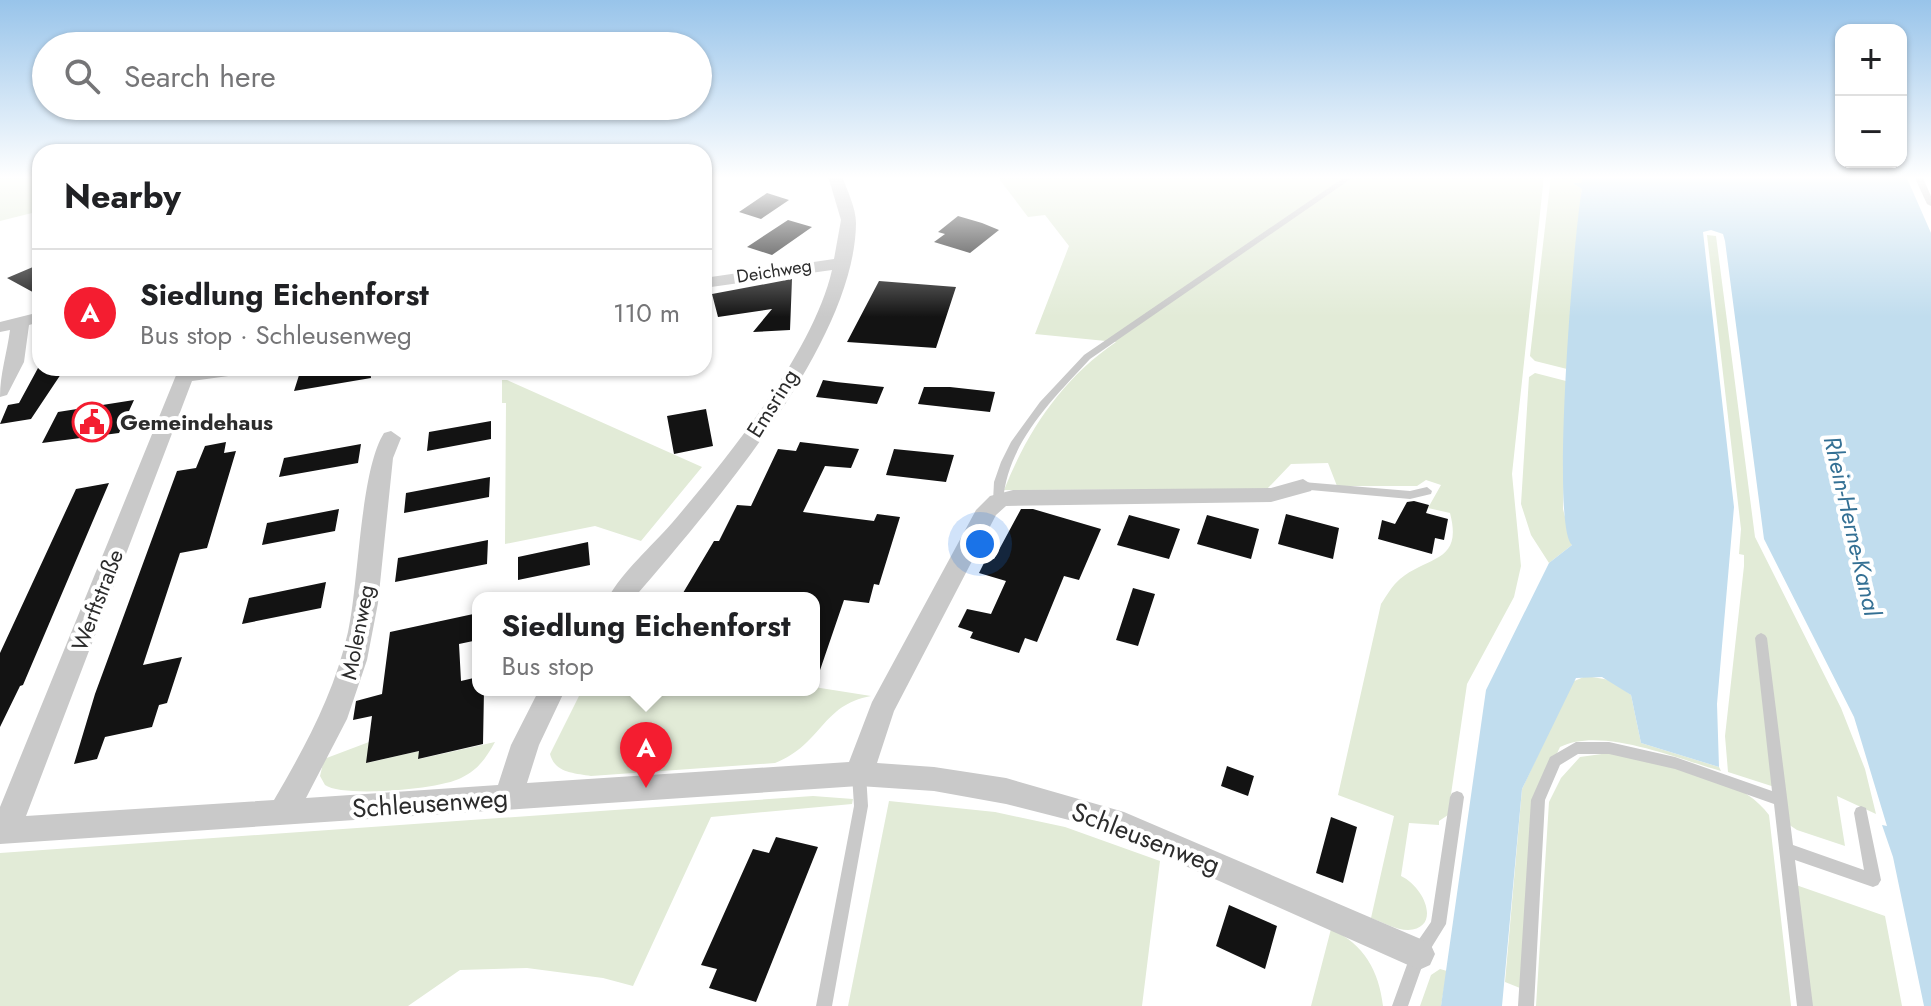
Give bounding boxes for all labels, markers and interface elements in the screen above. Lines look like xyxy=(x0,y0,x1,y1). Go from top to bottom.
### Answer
map controls xyxy=(1835,24,1907,168)
button: + xyxy=(1835,24,1907,96)
search box xyxy=(32,32,712,120)
icon: search xyxy=(60,54,104,98)
text: Search here xyxy=(124,55,276,98)
button: − xyxy=(1835,96,1907,168)
text: Nearby xyxy=(64,172,181,221)
street label: Deichweg xyxy=(735,252,813,290)
text: Siedlung Eichenforst xyxy=(140,273,429,316)
text: A xyxy=(80,294,100,332)
text: 110 m xyxy=(613,294,680,332)
text: Bus stop · Schleusenweg xyxy=(140,316,412,354)
street label: Emsring xyxy=(738,363,806,443)
public building icon: Gemeindehaus xyxy=(71,401,113,443)
place label: Gemeindehaus xyxy=(120,406,273,438)
water label: Rhein-Herne-Kanal xyxy=(1815,433,1891,621)
your location xyxy=(960,524,1000,564)
street label: Werftstraße xyxy=(63,545,131,655)
street label: Molenweg xyxy=(332,582,382,682)
popup xyxy=(472,592,820,696)
text: Siedlung Eichenforst xyxy=(502,604,790,647)
text: Bus stop xyxy=(502,647,594,685)
pin: A xyxy=(620,722,672,788)
street label: Schleusenweg xyxy=(351,779,509,827)
street label: Schleusenweg xyxy=(1066,792,1226,884)

